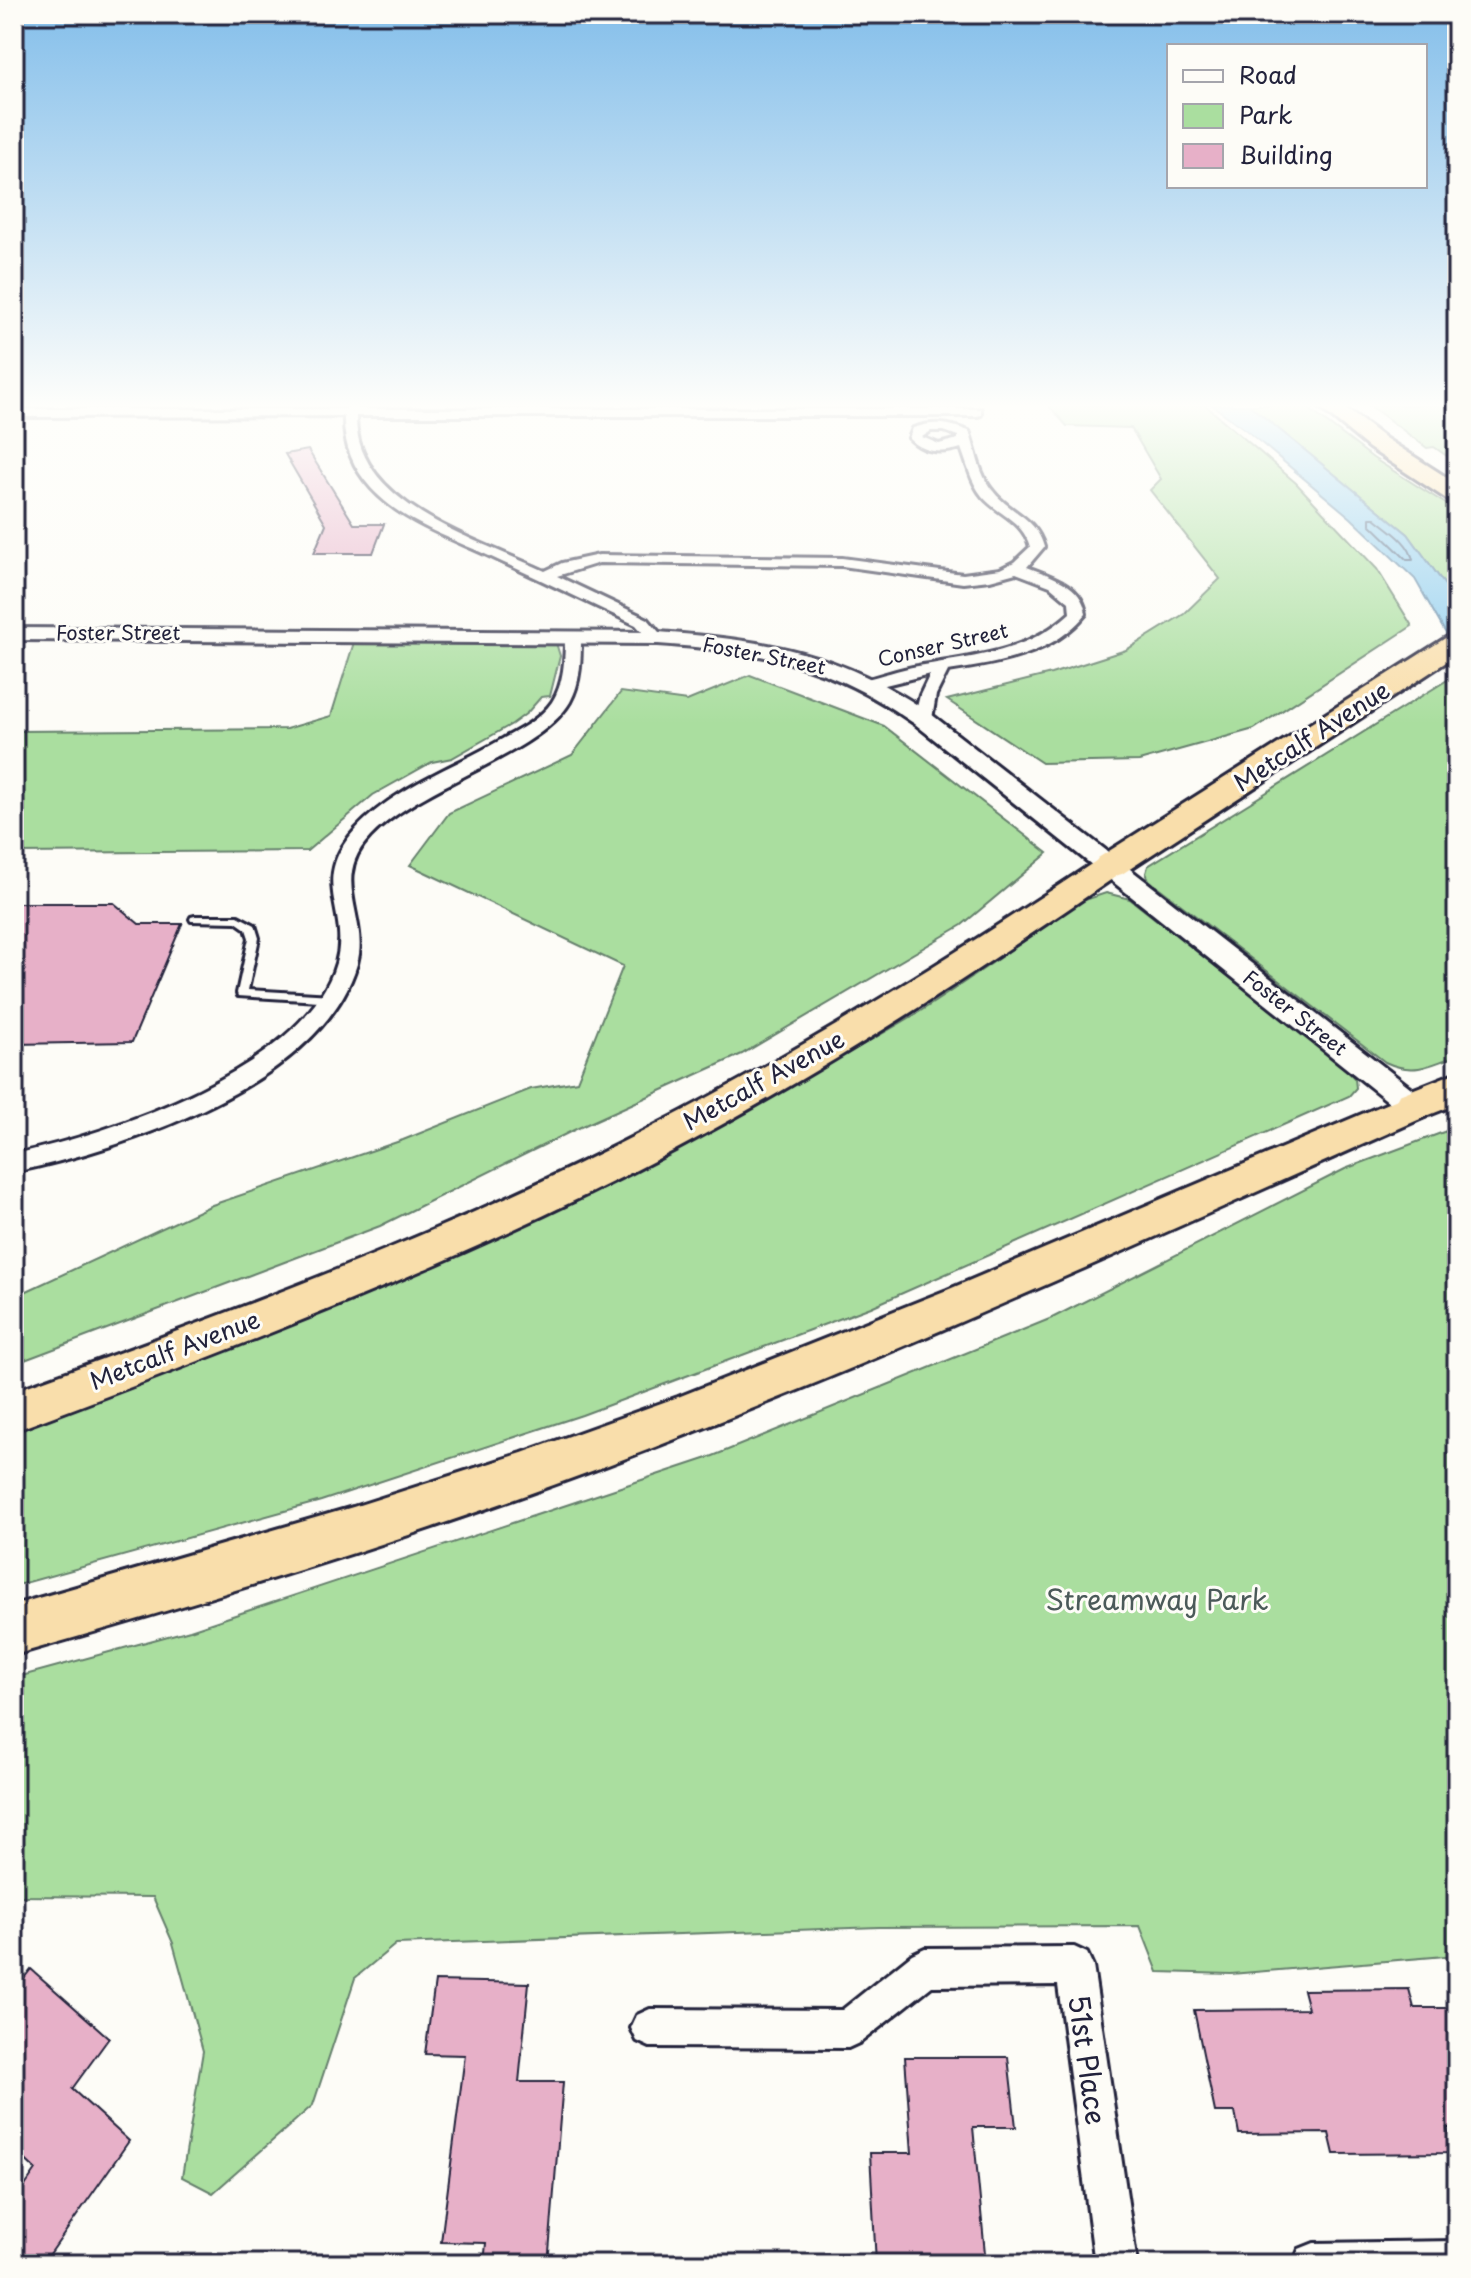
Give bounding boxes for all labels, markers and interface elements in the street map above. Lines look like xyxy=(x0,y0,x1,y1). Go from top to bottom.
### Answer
legend xyxy=(1167,44,1427,188)
text: Road xyxy=(1239,56,1297,92)
text: Park xyxy=(1239,96,1293,132)
text: Building xyxy=(1239,136,1333,172)
street label: Conser Street xyxy=(875,614,1011,674)
street label: Foster Street xyxy=(56,617,180,647)
street label: Foster Street xyxy=(700,628,828,682)
street label: Metcalf Avenue xyxy=(1226,671,1396,799)
street label: Foster Street xyxy=(1237,962,1354,1063)
street label: Metcalf Avenue xyxy=(676,1020,850,1139)
street label: Metcalf Avenue xyxy=(84,1300,265,1398)
park label: Streamway Park xyxy=(1046,1577,1268,1620)
street label: 51st Place xyxy=(1058,1992,1119,2127)

